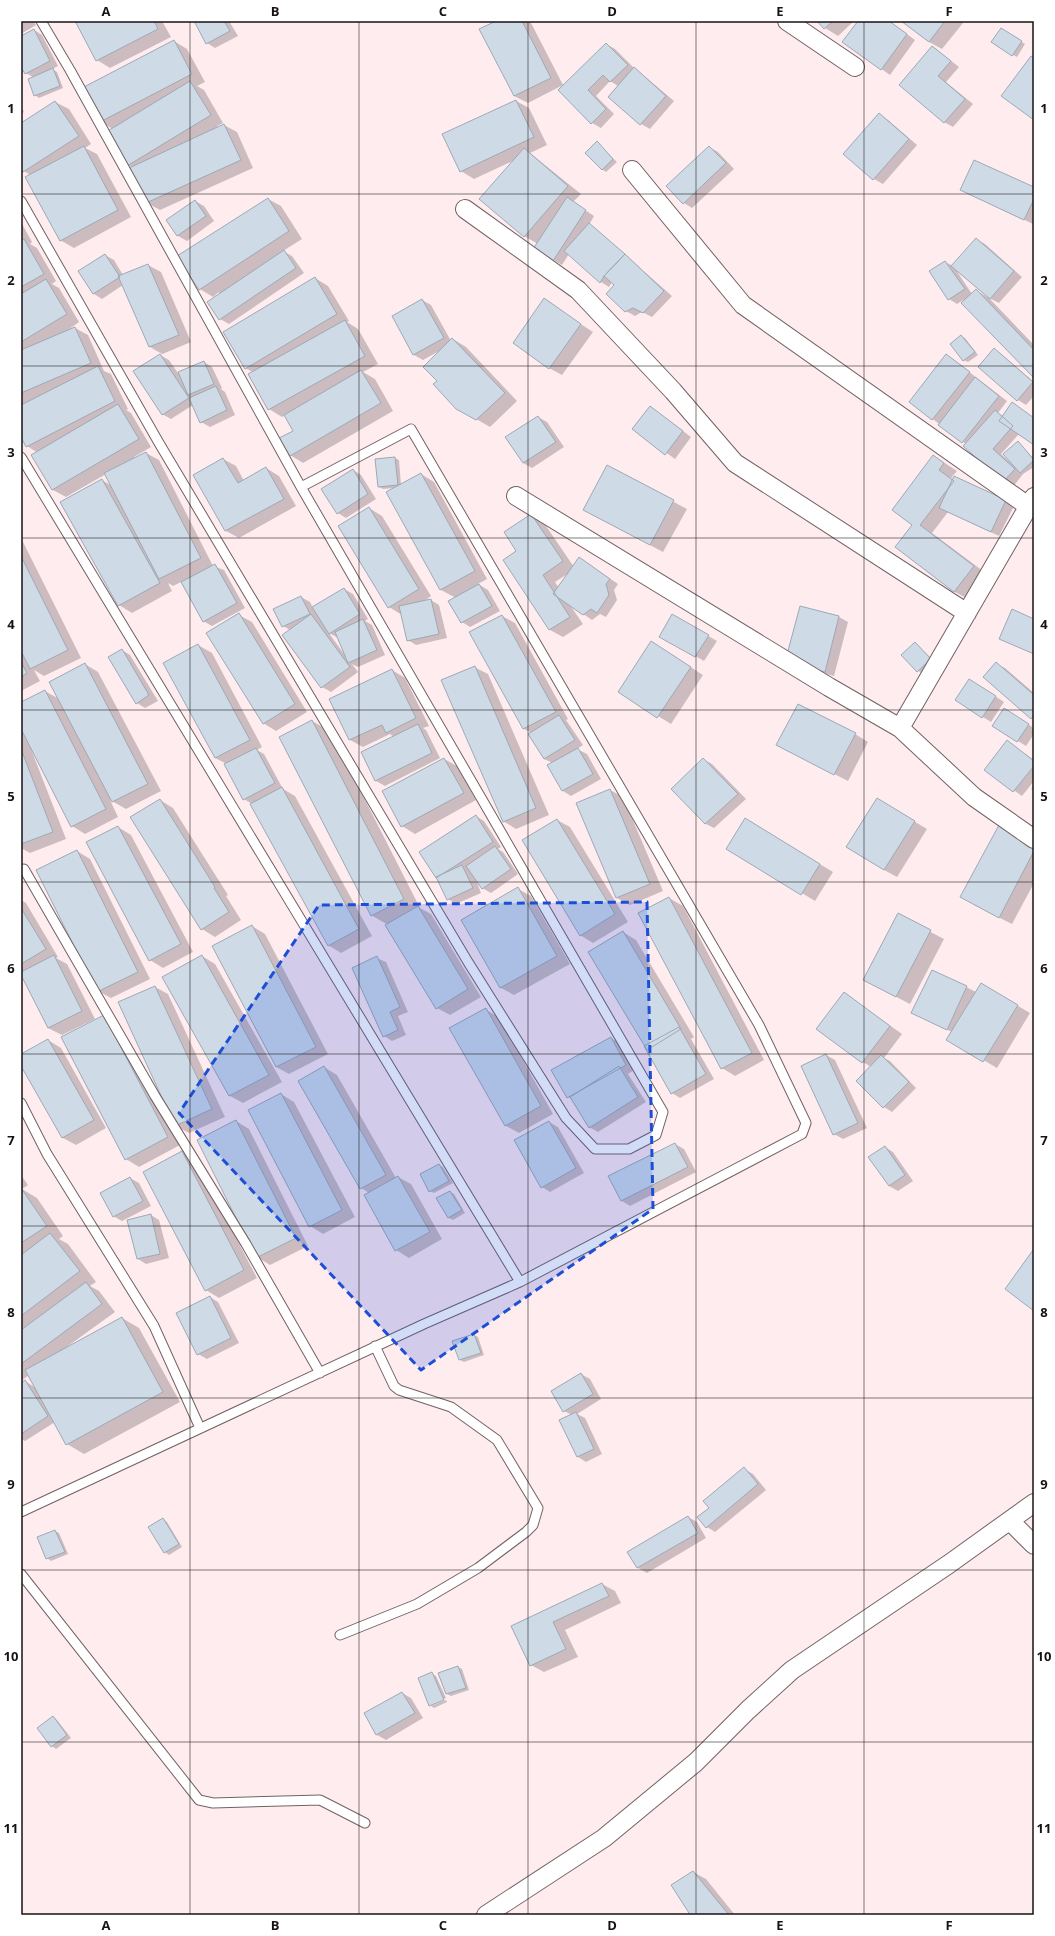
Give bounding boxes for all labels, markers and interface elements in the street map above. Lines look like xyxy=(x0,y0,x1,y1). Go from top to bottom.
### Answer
text: A xyxy=(102,2,111,20)
text: B xyxy=(271,2,280,20)
text: C xyxy=(439,2,447,20)
text: D xyxy=(607,2,617,20)
text: E xyxy=(776,2,784,20)
text: F xyxy=(945,2,953,20)
text: 1 xyxy=(7,99,15,117)
text: 1 xyxy=(1040,99,1048,117)
text: 2 xyxy=(7,271,15,289)
text: 2 xyxy=(1040,271,1048,289)
text: 3 xyxy=(7,443,15,461)
text: 3 xyxy=(1040,443,1048,461)
text: 4 xyxy=(7,615,15,633)
text: 4 xyxy=(1040,615,1048,633)
text: 5 xyxy=(7,787,15,805)
text: 5 xyxy=(1040,787,1048,805)
text: 6 xyxy=(7,959,15,977)
text: 6 xyxy=(1040,959,1048,977)
text: 7 xyxy=(7,1131,15,1149)
text: 7 xyxy=(1040,1131,1048,1149)
text: 8 xyxy=(7,1303,15,1321)
text: 8 xyxy=(1040,1303,1048,1321)
text: 9 xyxy=(7,1475,15,1493)
text: 9 xyxy=(1040,1475,1048,1493)
text: 10 xyxy=(4,1647,18,1665)
text: 10 xyxy=(1037,1647,1051,1665)
text: 11 xyxy=(4,1819,18,1837)
text: 11 xyxy=(1037,1819,1051,1837)
text: A xyxy=(102,1916,111,1934)
text: B xyxy=(271,1916,280,1934)
text: C xyxy=(439,1916,447,1934)
text: D xyxy=(607,1916,617,1934)
text: E xyxy=(776,1916,784,1934)
text: F xyxy=(945,1916,953,1934)

